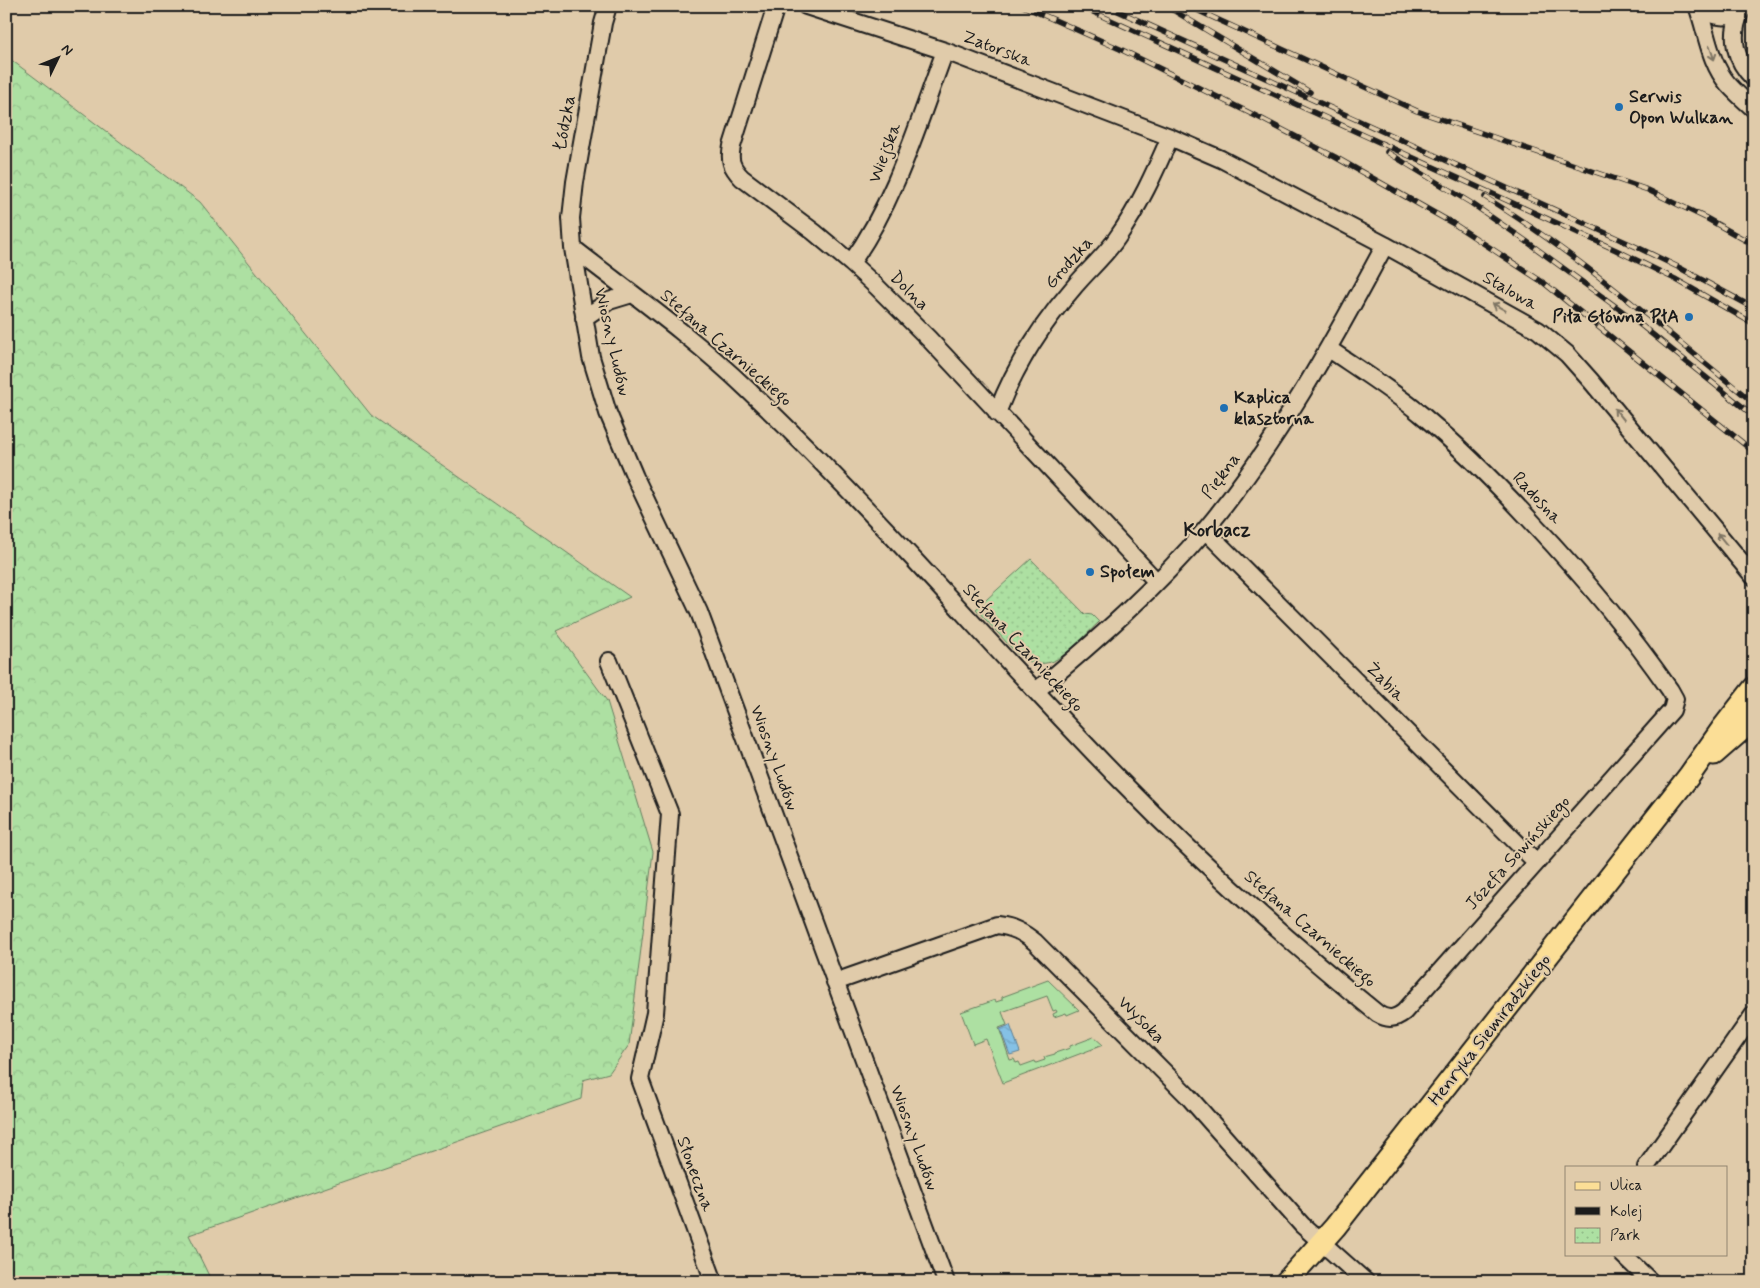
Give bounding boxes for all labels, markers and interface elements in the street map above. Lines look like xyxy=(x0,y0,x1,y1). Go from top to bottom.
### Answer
street label: Zatorska xyxy=(959,25,1035,73)
north arrow xyxy=(32,32,82,82)
text: N xyxy=(57,40,77,59)
one-way arrow xyxy=(1708,44,1717,60)
place label: Serwis Opon Wulkan xyxy=(1629,85,1734,130)
street label: Łódzka xyxy=(548,94,582,152)
marker: Serwis Opon Wulkan xyxy=(1613,101,1625,113)
street label: Wiejska xyxy=(863,119,907,186)
street label: Grodzka xyxy=(1039,232,1099,294)
street label: Dolna xyxy=(884,266,934,316)
street label: Stalowa xyxy=(1478,266,1542,316)
street label: Stefana Czarnieckiego xyxy=(653,284,797,414)
street label: Wiosny Ludów xyxy=(588,285,636,399)
one-way arrow xyxy=(1492,302,1506,312)
place label: Piła Główna PłA xyxy=(1553,305,1679,329)
marker: Piła Główna PłA xyxy=(1683,311,1695,323)
place label: Kaplica klasztorna xyxy=(1234,386,1315,431)
marker: Kaplica klasztorna xyxy=(1218,402,1230,414)
one-way arrow xyxy=(1614,408,1625,421)
street label: Piękna xyxy=(1196,448,1246,504)
street label: Radosna xyxy=(1507,467,1568,530)
district label: Korbacz xyxy=(1184,518,1251,543)
one-way arrow xyxy=(1717,533,1728,546)
place label: Społem xyxy=(1100,560,1155,584)
marker: Społem xyxy=(1084,566,1096,578)
street label: Stefana Czarnieckiego xyxy=(956,578,1089,719)
street label: Żabia xyxy=(1360,657,1410,707)
street label: Wiosny Ludów xyxy=(744,702,804,814)
street label: Józefa Sowińskiego xyxy=(1460,790,1577,916)
street label: Stefana Czarnieckiego xyxy=(1237,865,1381,995)
street label: Henryka Siemiradzkiego xyxy=(1423,949,1558,1111)
street label: Wysoka xyxy=(1112,991,1170,1049)
street label: Wiosny Ludów xyxy=(884,1082,944,1194)
street label: Słoneczna xyxy=(670,1133,720,1215)
legend xyxy=(1565,1166,1728,1256)
text: Ulica xyxy=(1610,1176,1643,1196)
text: Kolej xyxy=(1610,1202,1642,1222)
text: Park xyxy=(1610,1226,1640,1246)

